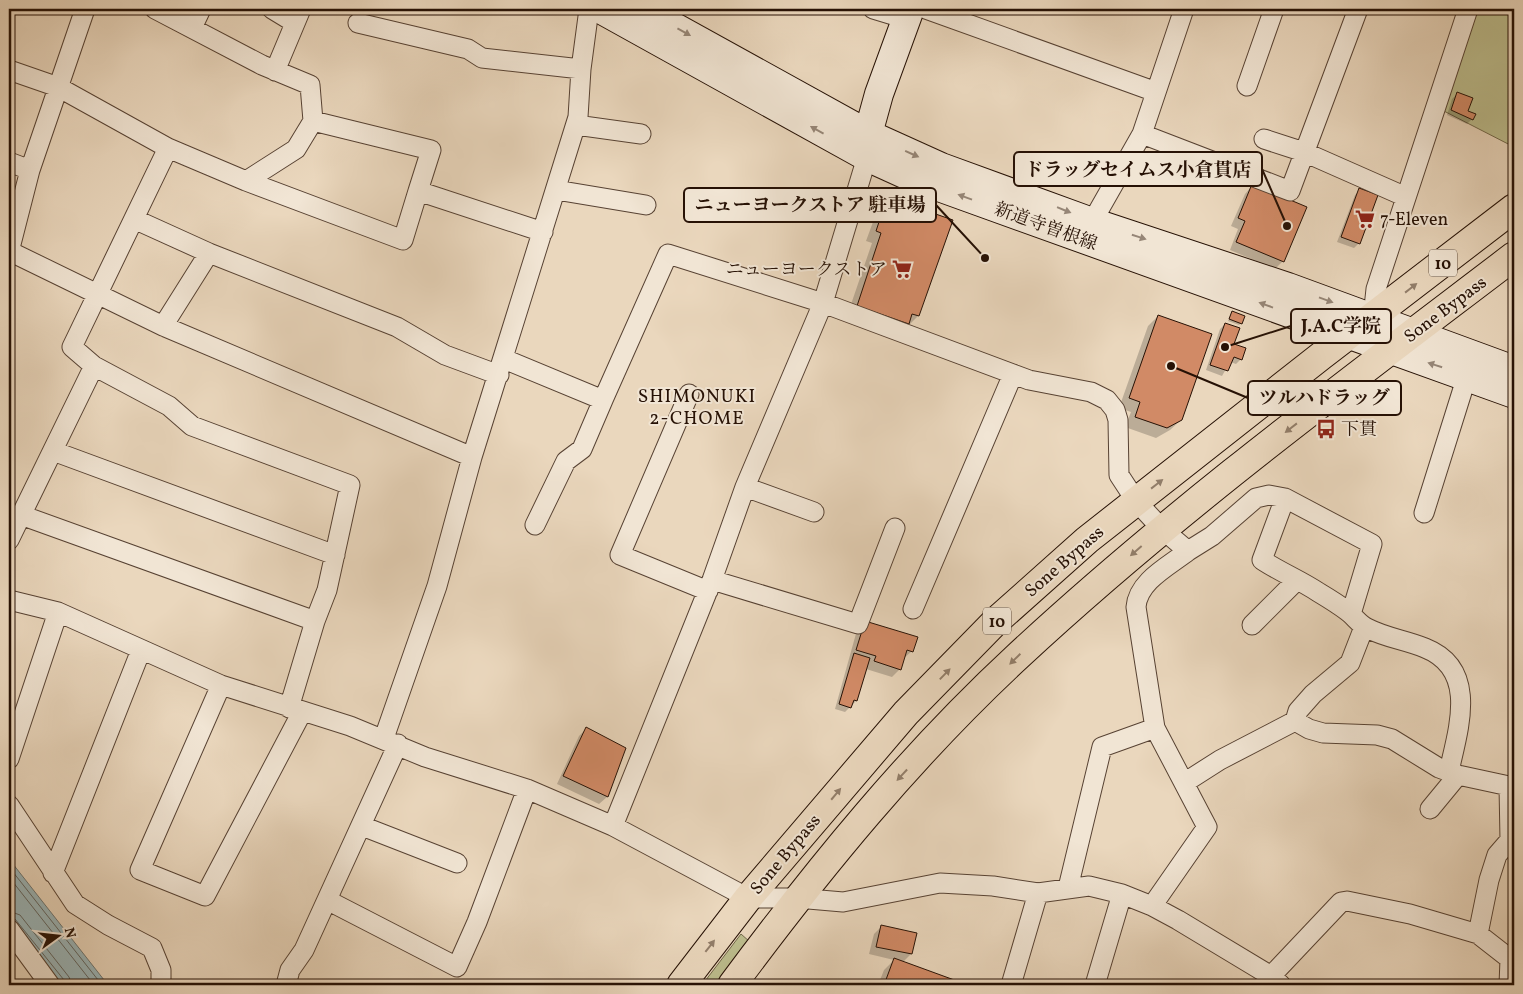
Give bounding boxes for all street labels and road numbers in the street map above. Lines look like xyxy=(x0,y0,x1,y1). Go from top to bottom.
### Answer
street label: 新道寺曽根線 xyxy=(990,197,1101,258)
road number: 10 xyxy=(1429,250,1457,276)
street label: Sone Bypass xyxy=(1399,271,1493,350)
street label: Sone Bypass xyxy=(1020,521,1110,604)
road number: 10 xyxy=(983,608,1011,634)
street label: Sone Bypass xyxy=(745,809,827,901)

